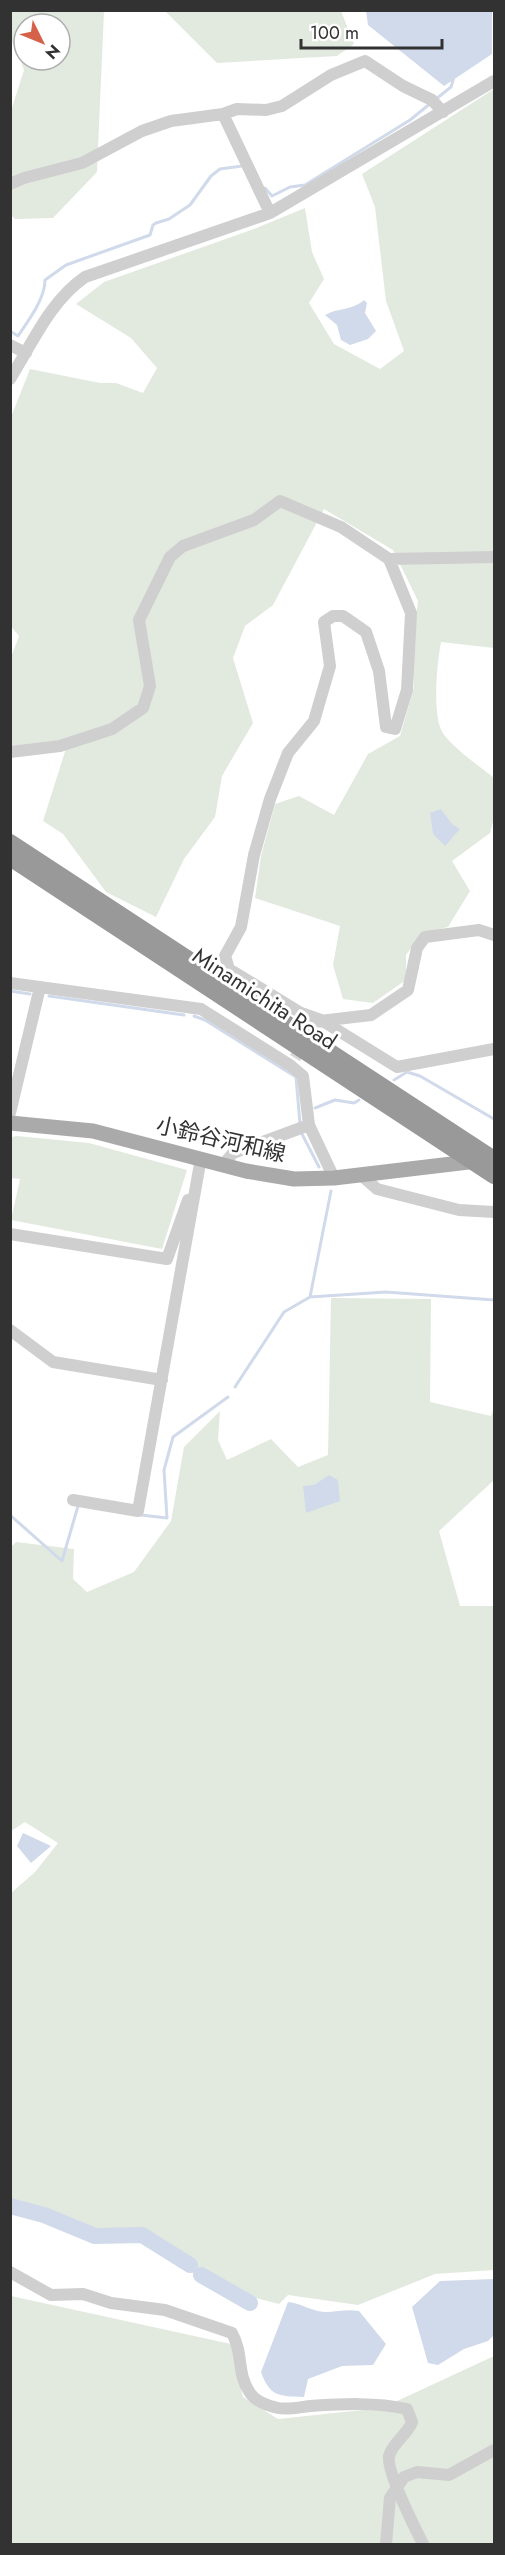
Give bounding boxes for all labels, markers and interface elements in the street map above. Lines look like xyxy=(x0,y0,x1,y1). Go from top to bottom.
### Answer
north arrow xyxy=(12,12,72,72)
scale bar xyxy=(301,12,442,50)
text: 100 m xyxy=(310,20,359,46)
text: N xyxy=(40,39,65,64)
street label: Minamichita Road xyxy=(187,939,343,1057)
street label: 小鈴谷河和線 xyxy=(153,1109,289,1169)

